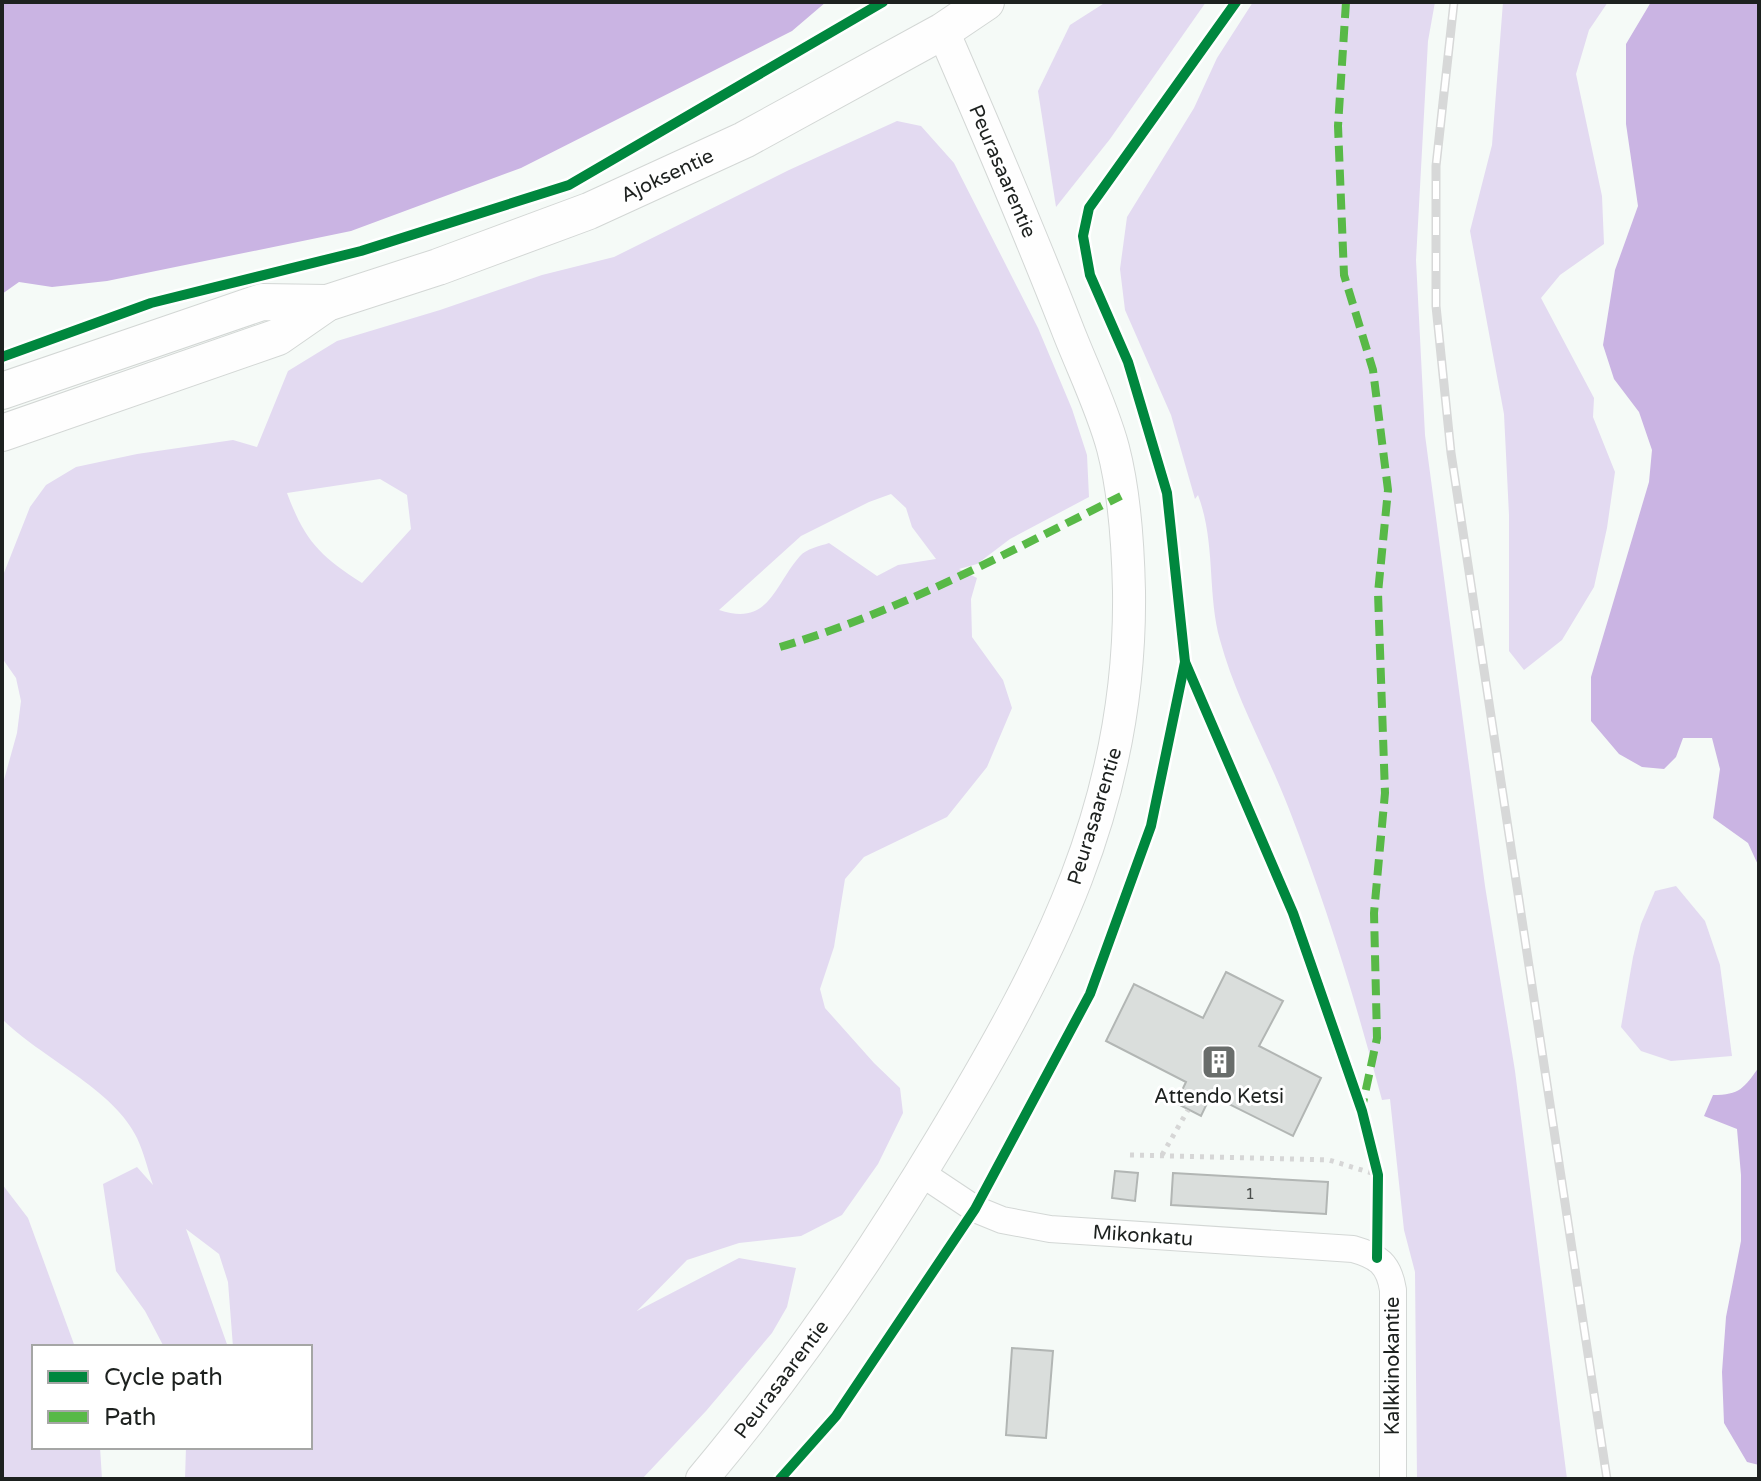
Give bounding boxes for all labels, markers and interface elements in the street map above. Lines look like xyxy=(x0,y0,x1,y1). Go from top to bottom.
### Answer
street label: Peurasaarentie xyxy=(963,101,1041,242)
street label: Ajoksentie xyxy=(617,144,718,208)
street label: Peurasaarentie xyxy=(1063,745,1127,888)
building icon: Attendo Ketsi xyxy=(1200,1043,1238,1081)
place label: Attendo Ketsi xyxy=(1154,1085,1284,1109)
house number: 1 xyxy=(1245,1184,1255,1204)
street label: Mikonkatu xyxy=(1092,1221,1194,1251)
street label: Kalkkinokantie xyxy=(1381,1297,1405,1435)
street label: Peurasaarentie xyxy=(729,1316,834,1444)
legend xyxy=(32,1345,312,1449)
text: Cycle path xyxy=(104,1363,223,1392)
text: Path xyxy=(104,1403,157,1432)

